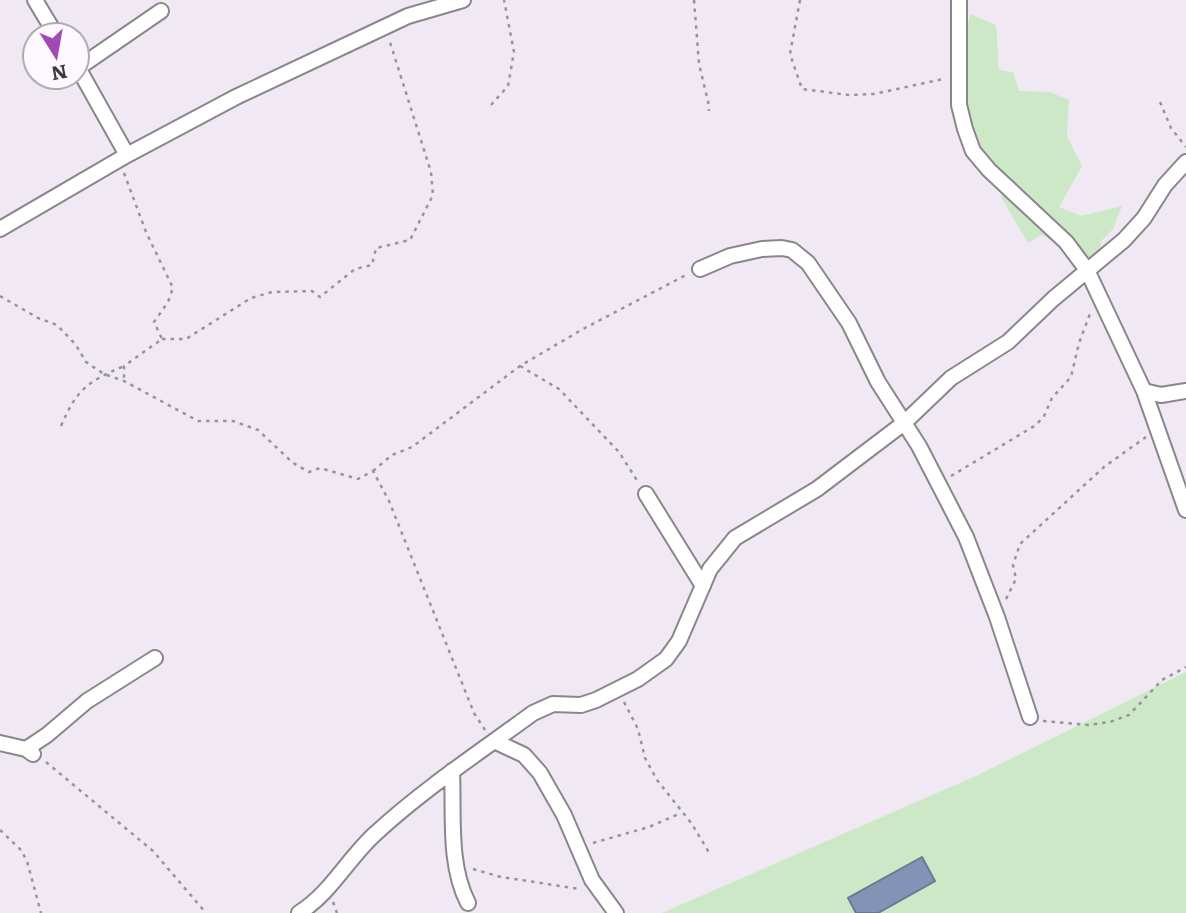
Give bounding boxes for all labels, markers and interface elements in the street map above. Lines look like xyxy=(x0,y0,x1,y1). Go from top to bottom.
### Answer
north arrow xyxy=(21,21,91,91)
text: N xyxy=(49,58,70,89)

